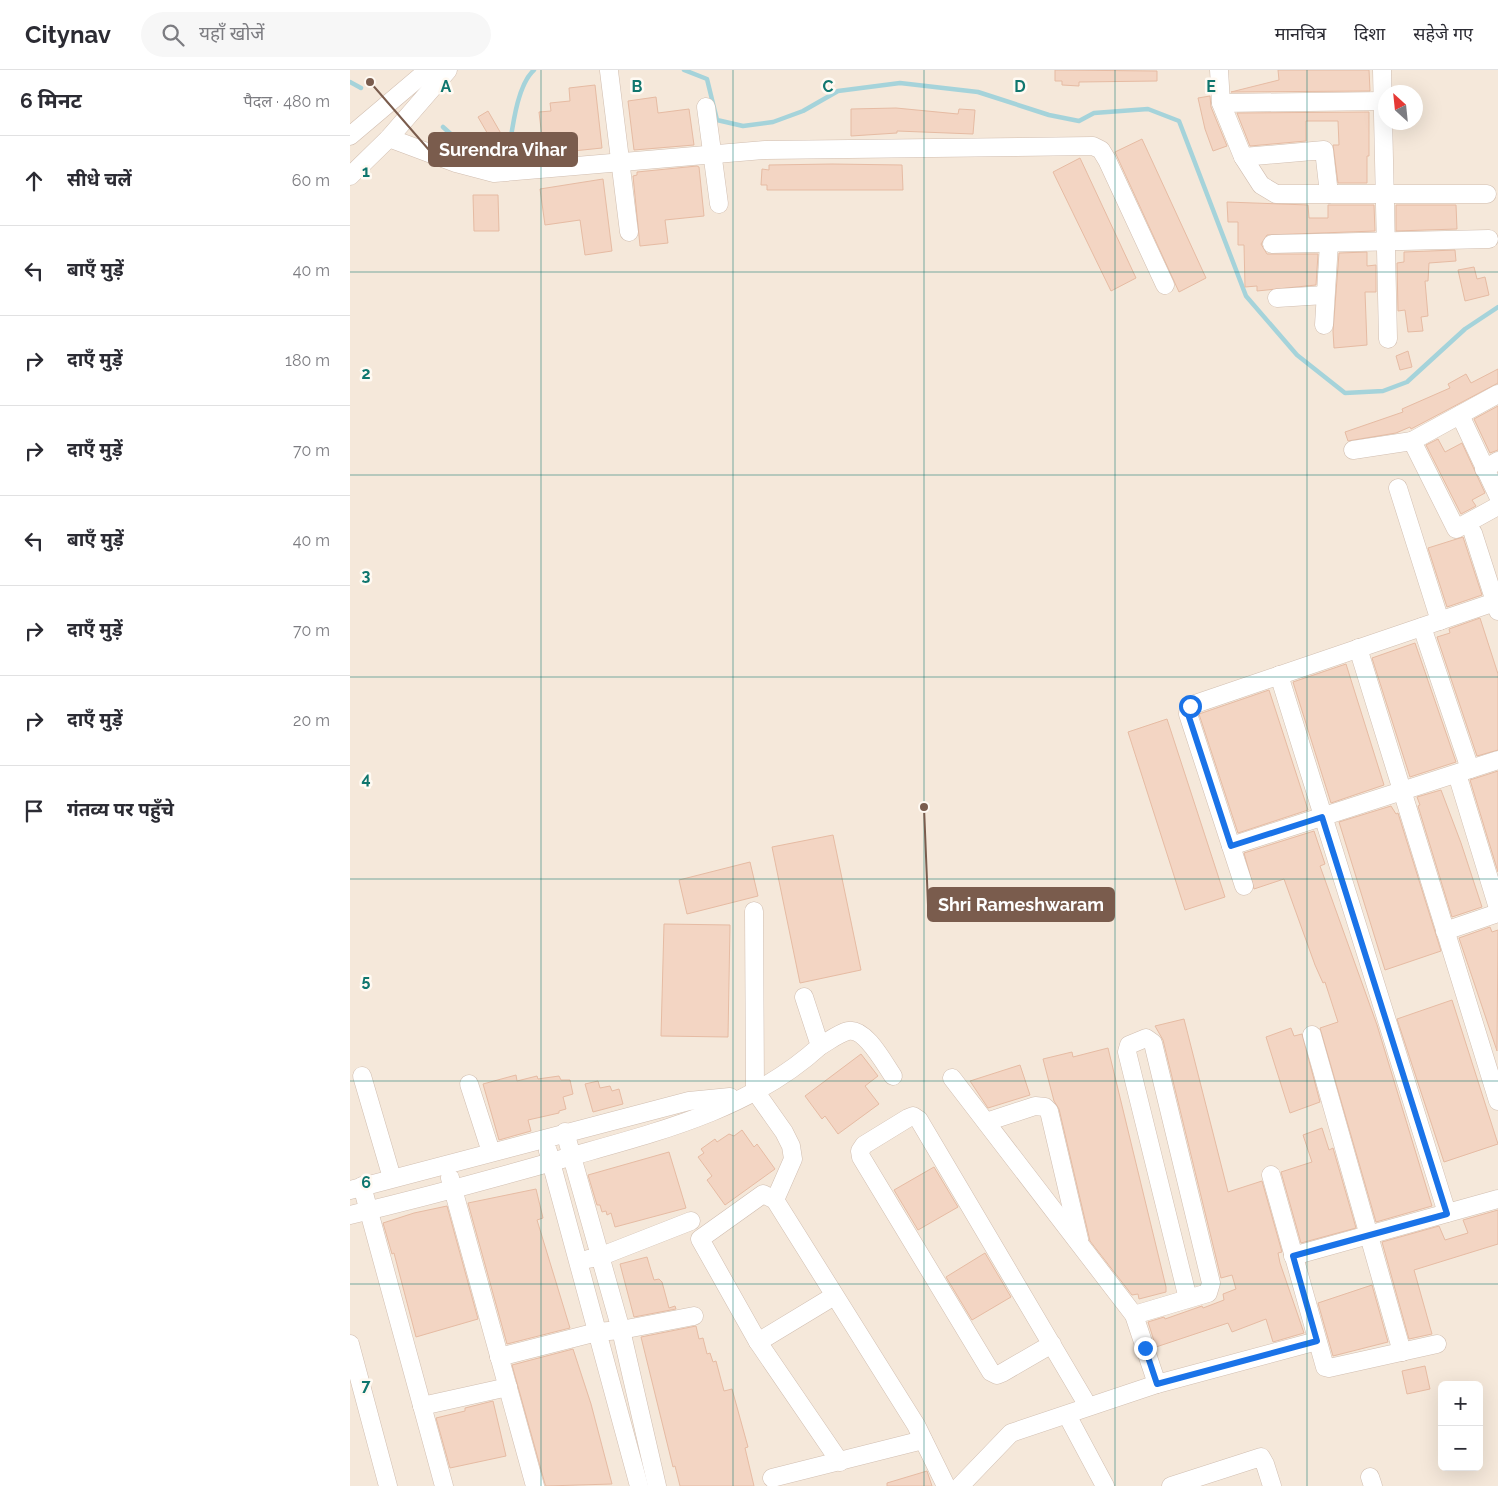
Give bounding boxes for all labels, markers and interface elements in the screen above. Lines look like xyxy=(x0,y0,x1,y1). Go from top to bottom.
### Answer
search box xyxy=(141,12,491,57)
text: Citynav xyxy=(25,20,111,49)
icon: search xyxy=(159,21,187,49)
text: यहाँ खोजें xyxy=(199,22,264,44)
text: मानचित्र xyxy=(1275,23,1326,44)
text: दिशा xyxy=(1354,23,1385,44)
text: सहेजे गए xyxy=(1413,23,1473,44)
text: A xyxy=(441,77,452,96)
text: B xyxy=(632,77,643,96)
text: C xyxy=(823,77,834,96)
text: D xyxy=(1014,77,1026,96)
text: E xyxy=(1206,77,1216,96)
north arrow xyxy=(1378,85,1423,130)
text: 6 मिनट xyxy=(20,88,82,113)
text: पैदल · 480 m xyxy=(244,92,330,111)
callout: Surendra Vihar xyxy=(429,133,577,166)
text: Surendra Vihar xyxy=(439,139,567,160)
text: 1 xyxy=(362,162,370,181)
icon: ahead xyxy=(20,167,48,195)
text: सीधे चलें xyxy=(67,168,131,190)
text: 60 m xyxy=(292,171,330,190)
icon: left xyxy=(20,257,48,285)
text: बाएँ मुड़ें xyxy=(67,258,124,280)
text: 40 m xyxy=(293,261,330,280)
icon: right xyxy=(20,347,48,375)
text: दाएँ मुड़ें xyxy=(67,348,123,370)
text: 180 m xyxy=(285,351,330,370)
text: 2 xyxy=(361,364,371,383)
icon: right xyxy=(20,437,48,465)
text: दाएँ मुड़ें xyxy=(67,438,123,460)
text: 70 m xyxy=(293,441,330,460)
icon: left xyxy=(20,527,48,555)
text: बाएँ मुड़ें xyxy=(67,528,124,550)
text: 40 m xyxy=(293,531,330,550)
text: 3 xyxy=(362,566,371,585)
icon: right xyxy=(20,617,48,645)
text: दाएँ मुड़ें xyxy=(67,618,123,640)
text: 70 m xyxy=(293,621,330,640)
route start xyxy=(1179,695,1202,718)
icon: right xyxy=(20,707,48,735)
text: दाएँ मुड़ें xyxy=(67,708,123,730)
text: 20 m xyxy=(293,711,330,730)
text: 4 xyxy=(361,769,371,788)
icon: arrive xyxy=(20,797,48,825)
text: गंतव्य पर पहुँचे xyxy=(67,798,174,820)
callout: Shri Rameshwaram xyxy=(928,888,1114,921)
text: Shri Rameshwaram xyxy=(938,894,1104,915)
text: 5 xyxy=(362,971,371,990)
text: 6 xyxy=(361,1173,371,1192)
route end xyxy=(1134,1337,1157,1360)
text: 7 xyxy=(362,1376,371,1395)
map controls xyxy=(1438,1381,1483,1471)
button: + xyxy=(1438,1381,1483,1426)
button: − xyxy=(1438,1426,1483,1471)

